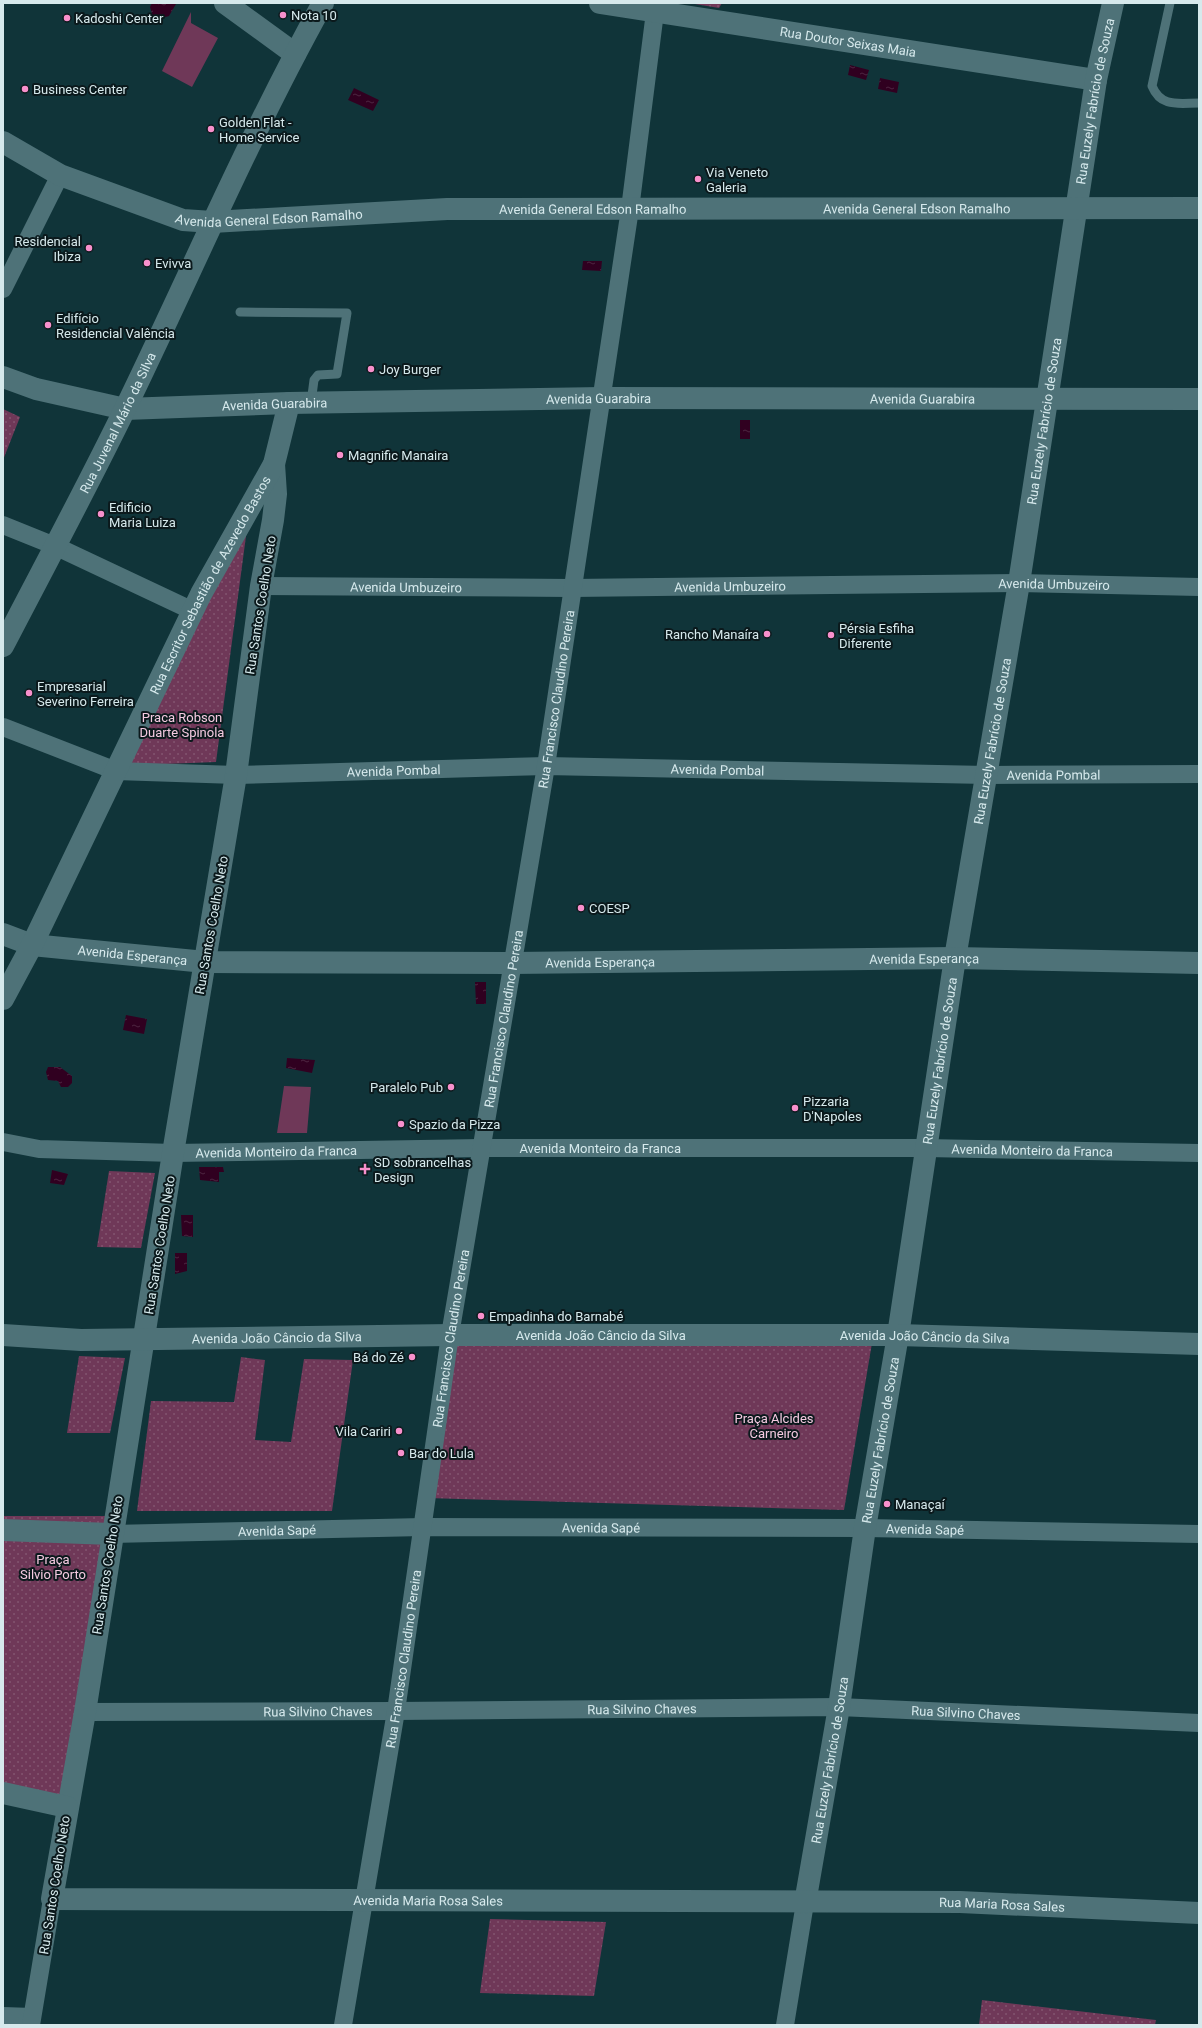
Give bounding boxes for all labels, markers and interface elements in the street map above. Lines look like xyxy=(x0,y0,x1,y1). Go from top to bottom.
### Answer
place label: Nota 10 xyxy=(291,8,337,23)
marker: Nota 10 xyxy=(278,10,288,20)
place label: Kadoshi Center xyxy=(75,11,164,26)
marker: Kadoshi Center xyxy=(62,13,72,23)
street label: Rua Euzely Fabrício de Souza xyxy=(1073,17,1117,186)
street label: Rua Doutor Seixas Maia xyxy=(779,24,917,60)
place label: Business Center xyxy=(33,82,128,97)
marker: Business Center xyxy=(20,84,30,94)
place label: Golden Flat - Home Service xyxy=(219,115,300,145)
marker: Golden Flat - Home Service xyxy=(206,124,216,134)
place label: Via Veneto Galeria xyxy=(706,165,768,195)
marker: Via Veneto Galeria xyxy=(693,174,703,184)
street label: Avenida General Edson Ramalho xyxy=(823,201,1010,216)
street label: Avenida General Edson Ramalho xyxy=(499,202,686,217)
street label: Avenida General Edson Ramalho xyxy=(173,207,363,230)
place label: Residencial Ibiza xyxy=(15,234,81,264)
marker: Residencial Ibiza xyxy=(84,243,94,253)
place label: Evivva xyxy=(155,256,191,271)
marker: Evivva xyxy=(142,258,152,268)
place label: Edifício Residencial Valência xyxy=(56,311,175,341)
marker: Edifício Residencial Valência xyxy=(43,320,53,330)
street label: Rua Euzely Fabrício de Souza xyxy=(1024,337,1064,506)
street label: Rua Juvenal Mário da Silva xyxy=(77,350,159,496)
place label: Joy Burger xyxy=(379,362,442,377)
marker: Joy Burger xyxy=(366,364,376,374)
street label: Avenida Guarabira xyxy=(546,391,651,407)
street label: Avenida Guarabira xyxy=(870,391,975,407)
street label: Avenida Guarabira xyxy=(222,395,327,413)
place label: Magnific Manaira xyxy=(348,448,448,463)
marker: Magnific Manaira xyxy=(335,450,345,460)
street label: Rua Escritor Sebastião de Azevedo Bastos xyxy=(147,473,274,697)
place label: Edificio Maria Luiza xyxy=(109,500,176,530)
marker: Edificio Maria Luiza xyxy=(96,509,106,519)
street label: Rua Santos Coelho Neto xyxy=(242,535,279,676)
street label: Avenida Umbuzeiro xyxy=(998,576,1110,593)
street label: Avenida Umbuzeiro xyxy=(674,579,786,595)
street label: Avenida Umbuzeiro xyxy=(350,580,462,595)
street label: Rua Francisco Claudino Pereira xyxy=(535,609,577,789)
place label: Pérsia Esfiha Diferente xyxy=(839,621,914,651)
place label: Rancho Manaíra xyxy=(665,627,759,642)
marker: Rancho Manaíra xyxy=(762,629,772,639)
marker: Pérsia Esfiha Diferente xyxy=(826,630,836,640)
street label: Rua Euzely Fabrício de Souza xyxy=(971,657,1014,826)
place label: Empresarial Severino Ferreira xyxy=(37,679,134,709)
marker: Empresarial Severino Ferreira xyxy=(24,688,34,698)
park label: Praca Robson Duarte Spinola xyxy=(140,710,224,740)
street label: Avenida Pombal xyxy=(347,762,441,780)
street label: Avenida Pombal xyxy=(670,762,765,778)
street label: Avenida Pombal xyxy=(1006,767,1100,783)
street label: Rua Santos Coelho Neto xyxy=(192,855,231,996)
place label: COESP xyxy=(589,901,630,916)
marker: COESP xyxy=(576,903,586,913)
street label: Rua Francisco Claudino Pereira xyxy=(481,929,526,1109)
street label: Avenida Esperança xyxy=(77,943,188,968)
street label: Avenida Esperança xyxy=(869,951,979,967)
street label: Avenida Esperança xyxy=(545,954,655,971)
street label: Rua Euzely Fabrício de Souza xyxy=(920,976,960,1145)
place label: Paralelo Pub xyxy=(370,1080,443,1095)
marker: Paralelo Pub xyxy=(446,1082,456,1092)
place label: Pizzaria D'Napoles xyxy=(803,1094,862,1124)
marker: Pizzaria D'Napoles xyxy=(790,1103,800,1113)
place label: Spazio da Pizza xyxy=(409,1117,500,1132)
marker: Spazio da Pizza xyxy=(396,1119,406,1129)
street label: Avenida Monteiro da Franca xyxy=(519,1141,681,1156)
street label: Avenida Monteiro da Franca xyxy=(951,1141,1113,1159)
street label: Avenida Monteiro da Franca xyxy=(195,1143,357,1161)
place label: SD sobrancelhas Design xyxy=(374,1155,471,1185)
marker: SD sobrancelhas Design xyxy=(359,1163,371,1175)
street label: Rua Santos Coelho Neto xyxy=(141,1175,178,1316)
street label: Rua Francisco Claudino Pereira xyxy=(430,1248,472,1428)
place label: Empadinha do Barnabé xyxy=(489,1309,623,1324)
marker: Empadinha do Barnabé xyxy=(476,1311,486,1321)
street label: Avenida João Câncio da Silva xyxy=(516,1328,686,1343)
street label: Avenida João Câncio da Silva xyxy=(840,1328,1010,1346)
street label: Avenida João Câncio da Silva xyxy=(192,1329,362,1346)
place label: Bá do Zé xyxy=(353,1350,404,1365)
marker: Bá do Zé xyxy=(407,1352,417,1362)
street label: Rua Euzely Fabrício de Souza xyxy=(859,1356,902,1525)
park label: Praça Alcides Carneiro xyxy=(734,1411,814,1441)
place label: Vila Cariri xyxy=(335,1424,391,1439)
marker: Vila Cariri xyxy=(394,1426,404,1436)
place label: Bar do Lula xyxy=(409,1446,474,1461)
marker: Bar do Lula xyxy=(396,1448,406,1458)
street label: Rua Santos Coelho Neto xyxy=(89,1495,126,1636)
place label: Manaçaí xyxy=(895,1497,946,1512)
marker: Manaçaí xyxy=(882,1499,892,1509)
street label: Avenida Sapé xyxy=(562,1520,640,1535)
street label: Avenida Sapé xyxy=(886,1521,964,1538)
street label: Avenida Sapé xyxy=(238,1522,316,1539)
park label: Praça Silvio Porto xyxy=(20,1552,86,1582)
street label: Rua Francisco Claudino Pereira xyxy=(383,1569,424,1749)
street label: Rua Euzely Fabrício de Souza xyxy=(808,1676,851,1845)
street label: Rua Silvino Chaves xyxy=(587,1701,697,1717)
street label: Rua Silvino Chaves xyxy=(911,1703,1021,1723)
street label: Rua Silvino Chaves xyxy=(263,1704,373,1719)
street label: Rua Santos Coelho Neto xyxy=(36,1815,73,1956)
street label: Avenida Maria Rosa Sales xyxy=(353,1893,503,1908)
street label: Rua Maria Rosa Sales xyxy=(939,1895,1065,1915)

